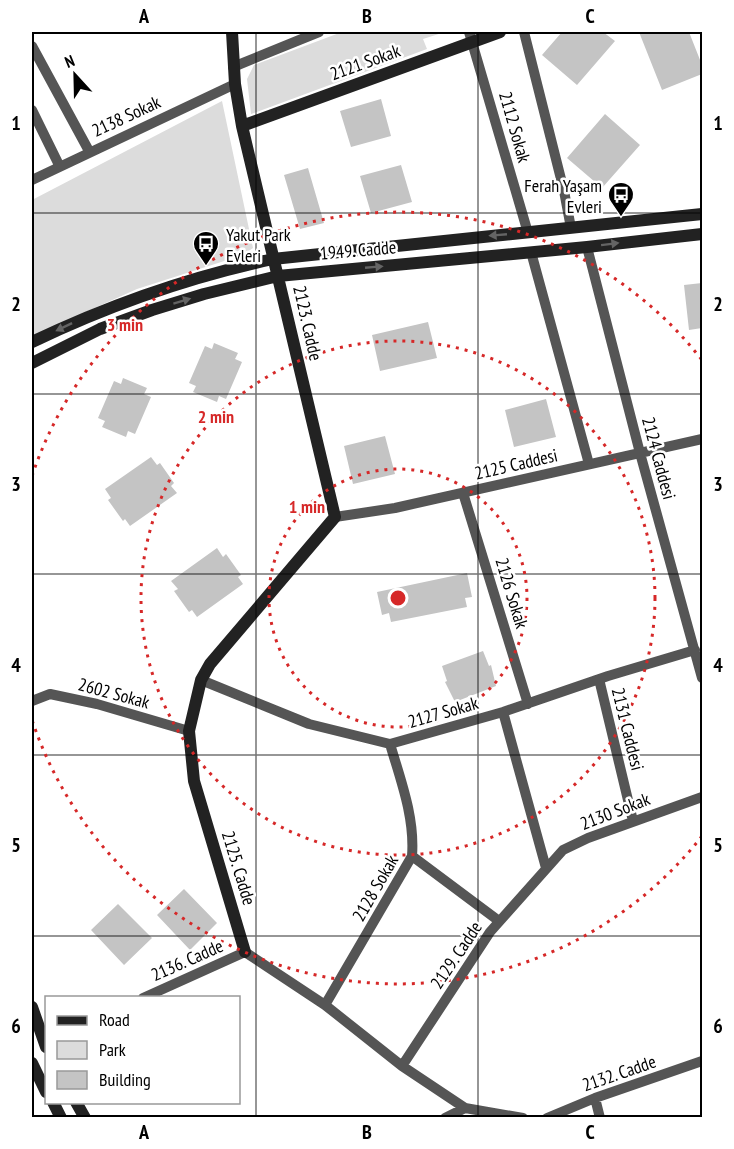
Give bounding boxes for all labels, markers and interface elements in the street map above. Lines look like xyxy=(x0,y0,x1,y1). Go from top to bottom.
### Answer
text: A xyxy=(138,3,150,29)
text: B xyxy=(362,3,372,29)
text: C xyxy=(585,3,595,29)
street label: 2121 Sokak xyxy=(327,39,403,85)
north arrow xyxy=(45,45,105,105)
text: N xyxy=(62,50,77,72)
street label: 2112 Sokak xyxy=(494,89,536,165)
street label: 2138 Sokak xyxy=(88,90,164,142)
text: 1 xyxy=(11,110,21,136)
text: 1 xyxy=(713,110,723,136)
place label: Ferah Yaşam Evleri xyxy=(524,174,602,218)
bus stop icon: Ferah Yaşam Evleri xyxy=(606,180,636,218)
place label: Yakut Park Evleri xyxy=(226,223,291,267)
bus stop icon: Yakut Park Evleri xyxy=(191,229,221,267)
one-way arrow xyxy=(489,230,508,240)
street label: 1949. Cadde xyxy=(319,235,397,265)
one-way arrow xyxy=(600,240,619,249)
one-way arrow xyxy=(364,262,383,272)
street label: 2123. Cadde xyxy=(288,283,328,363)
text: 2 xyxy=(11,291,21,317)
text: 2 xyxy=(713,291,723,317)
one-way arrow xyxy=(173,295,191,305)
text: 3 min xyxy=(107,313,143,336)
one-way arrow xyxy=(55,322,72,331)
text: 2 min xyxy=(198,405,234,428)
street label: 2124 Caddesi xyxy=(637,414,681,502)
street label: 2125 Caddesi xyxy=(472,443,560,485)
text: 3 xyxy=(11,471,21,497)
text: 3 xyxy=(713,471,723,497)
text: 1 min xyxy=(289,495,325,518)
street label: 2126 Sokak xyxy=(490,555,534,631)
centre of rings xyxy=(388,588,408,608)
text: 4 xyxy=(11,652,21,678)
text: 4 xyxy=(713,652,723,678)
street label: 2602 Sokak xyxy=(76,672,152,714)
street label: 2131 Caddesi xyxy=(607,685,649,773)
street label: 2127 Sokak xyxy=(405,691,481,733)
street label: 2130 Sokak xyxy=(577,787,653,835)
street label: 2125. Cadde xyxy=(217,828,261,908)
text: 5 xyxy=(11,832,21,858)
text: 5 xyxy=(713,832,723,858)
street label: 2128 Sokak xyxy=(347,851,403,925)
street label: 2129. Cadde xyxy=(425,917,487,993)
street label: 2136. Cadde xyxy=(147,934,227,986)
legend xyxy=(45,996,240,1104)
text: Road xyxy=(99,1008,130,1031)
text: 6 xyxy=(11,1013,21,1039)
text: 6 xyxy=(713,1013,723,1039)
text: Park xyxy=(99,1038,126,1061)
street label: 2132. Cadde xyxy=(579,1050,659,1096)
text: Building xyxy=(99,1068,151,1091)
text: A xyxy=(138,1119,150,1145)
text: B xyxy=(362,1119,372,1145)
text: C xyxy=(585,1119,595,1145)

